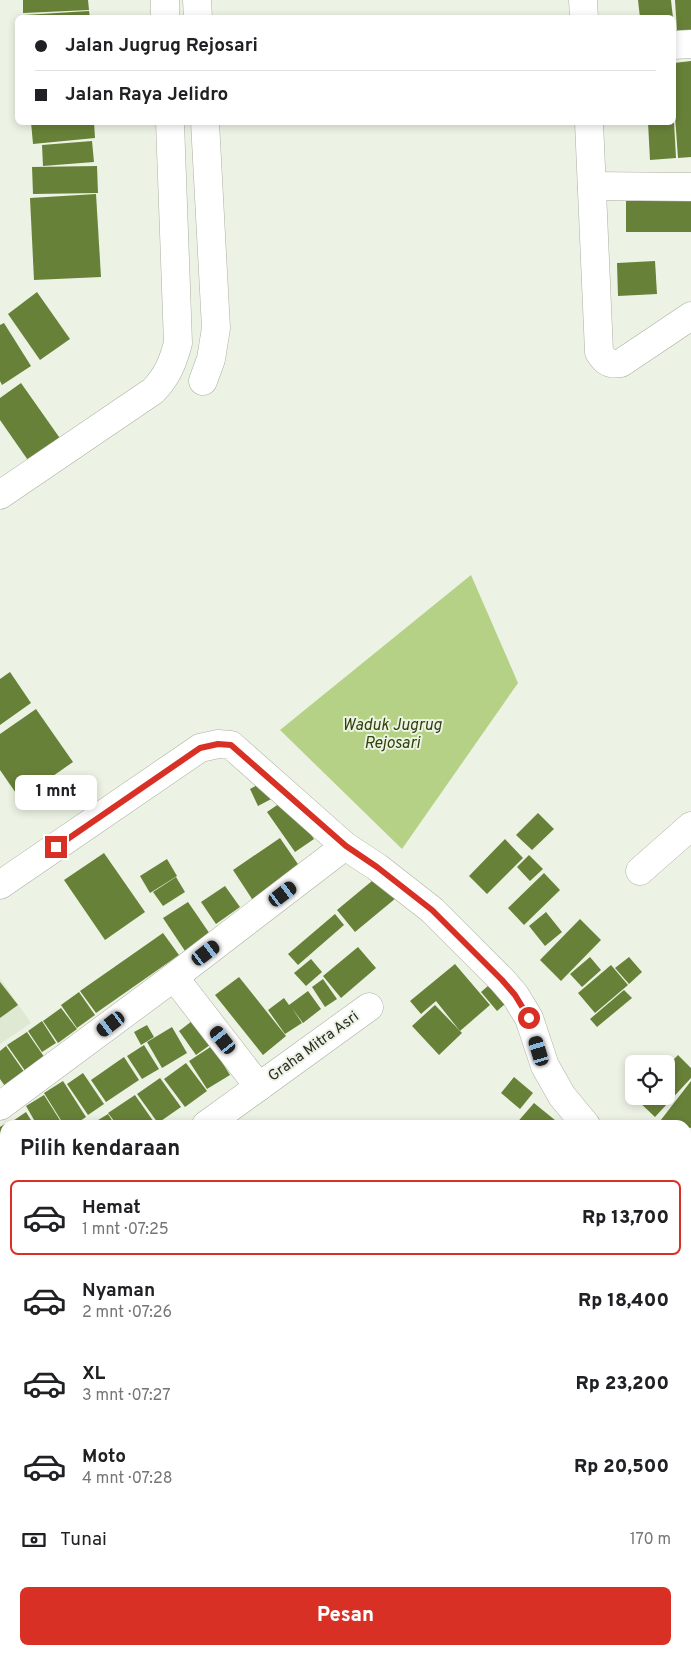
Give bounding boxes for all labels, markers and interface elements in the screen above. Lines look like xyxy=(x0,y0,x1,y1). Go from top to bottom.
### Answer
text: Jalan Jugrug Rejosari xyxy=(65,34,258,58)
text: Jalan Raya Jelidro xyxy=(65,83,228,107)
water label: Waduk Jugrug Rejosari xyxy=(342,716,442,754)
callout: 1 mnt xyxy=(15,774,97,810)
text: 1 mnt xyxy=(36,782,76,802)
route end xyxy=(45,836,67,858)
car xyxy=(266,879,299,909)
car xyxy=(189,938,222,968)
route start xyxy=(518,1007,540,1029)
street label: Graha Mitra Asri xyxy=(265,1008,363,1086)
car xyxy=(94,1009,127,1039)
car xyxy=(207,1024,238,1056)
car xyxy=(527,1034,550,1068)
map controls xyxy=(625,1055,675,1105)
button: locate xyxy=(625,1055,675,1105)
text: Pilih kendaraan xyxy=(20,1136,180,1163)
icon: car xyxy=(22,1195,67,1240)
text: Hemat xyxy=(82,1196,141,1220)
text: Rp 13,700 xyxy=(582,1206,669,1230)
text: 1 mnt · 07:25 xyxy=(82,1220,169,1240)
icon: car xyxy=(22,1278,67,1323)
text: Nyaman xyxy=(82,1279,155,1303)
text: Rp 18,400 xyxy=(578,1289,669,1313)
text: 2 mnt · 07:26 xyxy=(82,1303,172,1323)
icon: car xyxy=(22,1361,67,1406)
text: XL xyxy=(82,1362,105,1386)
text: Rp 23,200 xyxy=(576,1372,669,1396)
text: 3 mnt · 07:27 xyxy=(82,1386,171,1406)
icon: car xyxy=(22,1444,67,1489)
text: Moto xyxy=(82,1445,126,1469)
text: Rp 20,500 xyxy=(574,1455,669,1479)
text: 4 mnt · 07:28 xyxy=(82,1469,172,1489)
icon: cash xyxy=(20,1526,48,1554)
text: Tunai xyxy=(60,1528,107,1552)
text: 170 m xyxy=(630,1530,671,1550)
button: Pesan xyxy=(20,1587,671,1645)

